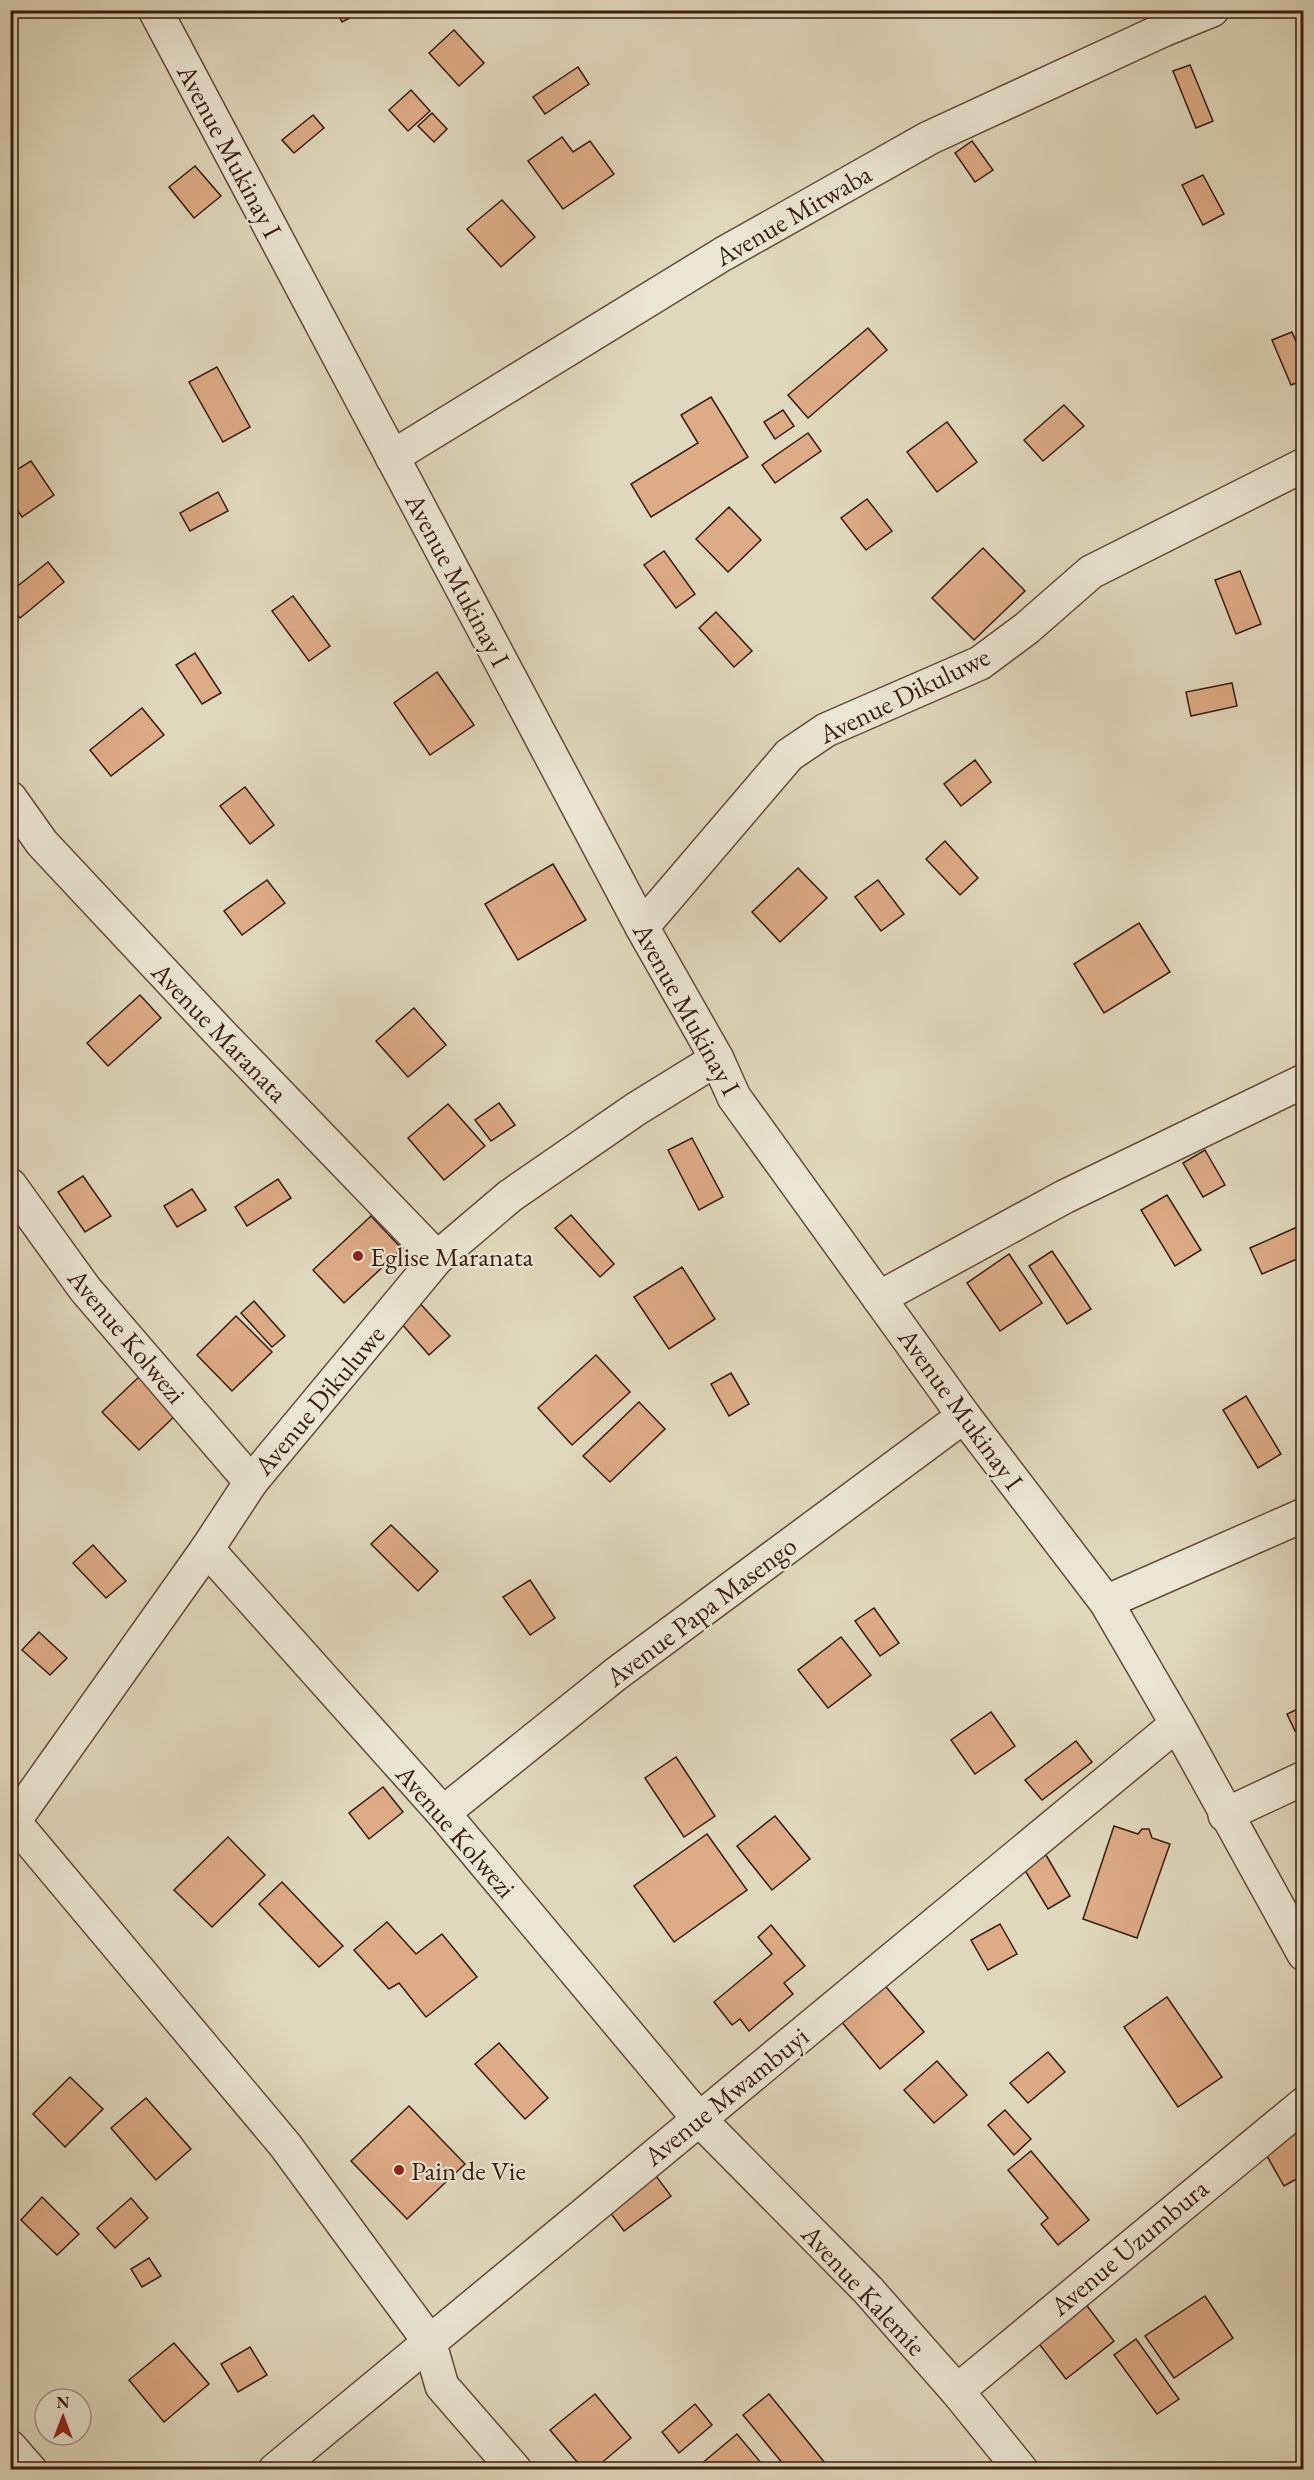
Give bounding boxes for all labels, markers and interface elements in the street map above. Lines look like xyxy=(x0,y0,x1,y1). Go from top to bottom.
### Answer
street label: Avenue Mukinay I xyxy=(169,57,290,244)
street label: Avenue Mitwaba xyxy=(707,156,878,274)
street label: Avenue Mukinay I xyxy=(397,486,518,673)
street label: Avenue Dikuluwe xyxy=(812,639,995,752)
street label: Avenue Mukinay I xyxy=(625,916,749,1101)
street label: Avenue Maranata xyxy=(144,954,296,1110)
place label: Eglise Maranata xyxy=(370,1239,534,1274)
marker: Eglise Maranata xyxy=(351,1249,365,1263)
street label: Avenue Kolwezi xyxy=(60,1260,194,1411)
street label: Avenue Dikuluwe xyxy=(245,1318,392,1483)
street label: Avenue Mukinay I xyxy=(890,1320,1032,1497)
street label: Avenue Papa Masengo xyxy=(598,1528,803,1695)
street label: Avenue Kolwezi xyxy=(388,1756,524,1905)
street label: Avenue Mwambuyi xyxy=(635,2018,816,2174)
place label: Pain de Vie xyxy=(411,2153,526,2188)
marker: Pain de Vie xyxy=(392,2163,406,2177)
street label: Avenue Uzumbura xyxy=(1042,2170,1216,2324)
street label: Avenue Kalemie xyxy=(793,2216,934,2363)
north arrow xyxy=(33,2387,93,2447)
text: N xyxy=(57,2392,70,2413)

